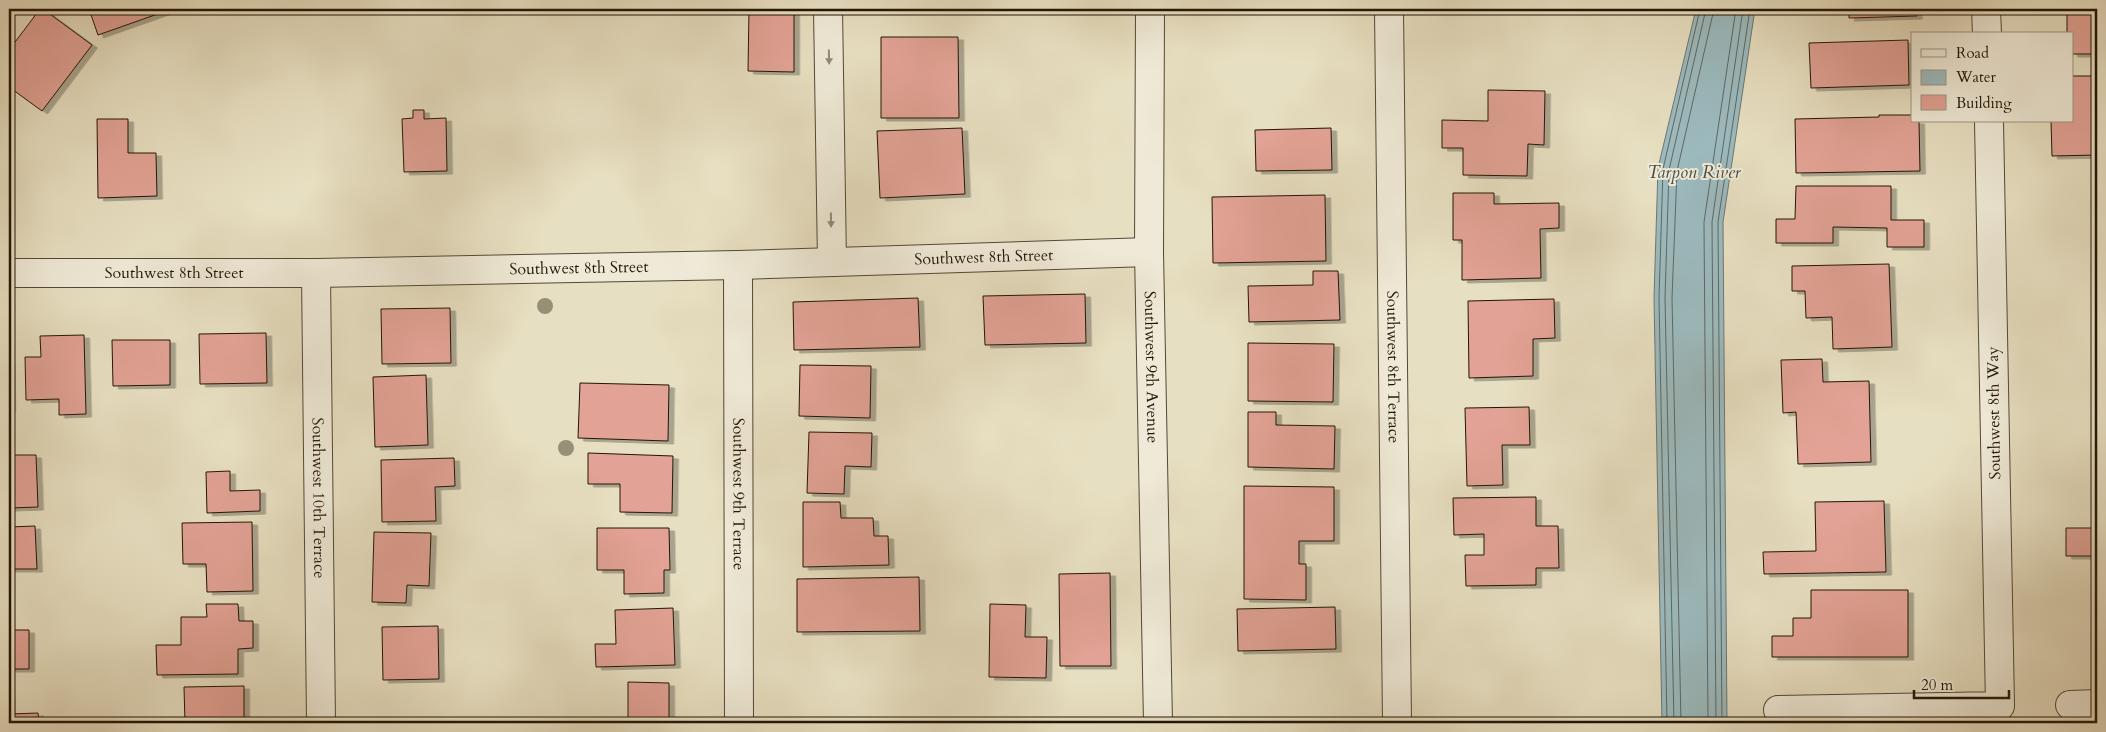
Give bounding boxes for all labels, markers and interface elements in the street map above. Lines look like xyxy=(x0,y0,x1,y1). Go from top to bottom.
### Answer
legend xyxy=(1911,32,2074,122)
text: Road xyxy=(1956,43,1989,63)
one-way arrow xyxy=(825,50,833,66)
text: Water xyxy=(1955,67,1997,87)
text: Building xyxy=(1956,93,2012,113)
water label: Tarpon River xyxy=(1647,160,1742,185)
one-way arrow xyxy=(827,212,835,228)
street label: Southwest 8th Street xyxy=(914,244,1054,270)
street label: Southwest 8th Street xyxy=(509,256,649,280)
street label: Southwest 8th Street xyxy=(105,262,243,284)
street label: Southwest 9th Avenue xyxy=(1139,291,1164,443)
street label: Southwest 8th Terrace xyxy=(1381,291,1405,443)
street label: Southwest 8th Way xyxy=(1982,346,2006,480)
street label: Southwest 10th Terrace xyxy=(307,417,330,579)
street label: Southwest 9th Terrace xyxy=(727,418,750,570)
scale bar xyxy=(1914,667,2008,699)
text: 20 m xyxy=(1921,675,1953,695)

